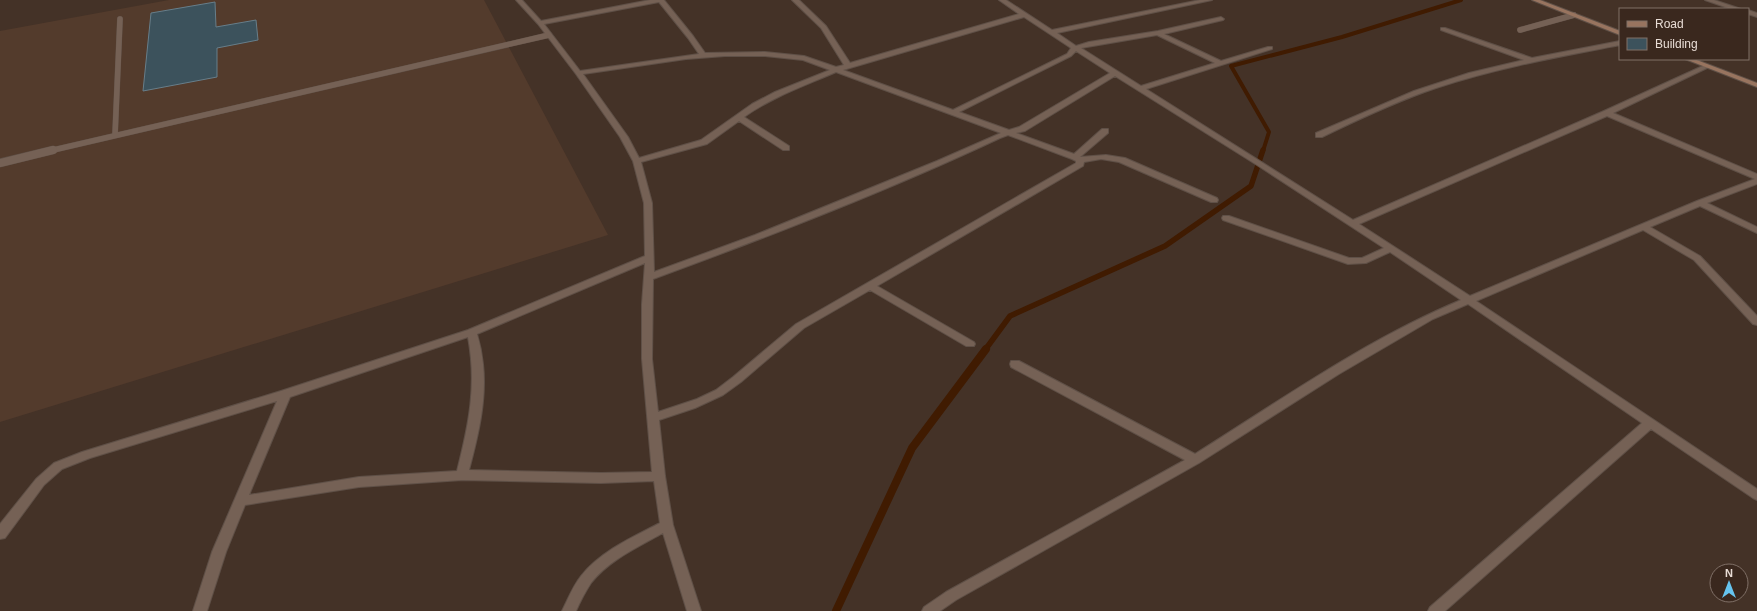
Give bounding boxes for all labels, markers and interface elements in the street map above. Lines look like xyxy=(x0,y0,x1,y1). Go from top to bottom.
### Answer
legend xyxy=(1619,8,1749,60)
text: Road xyxy=(1655,17,1684,31)
text: Building xyxy=(1655,37,1698,51)
north arrow xyxy=(1709,563,1749,603)
text: N xyxy=(1725,567,1733,579)

